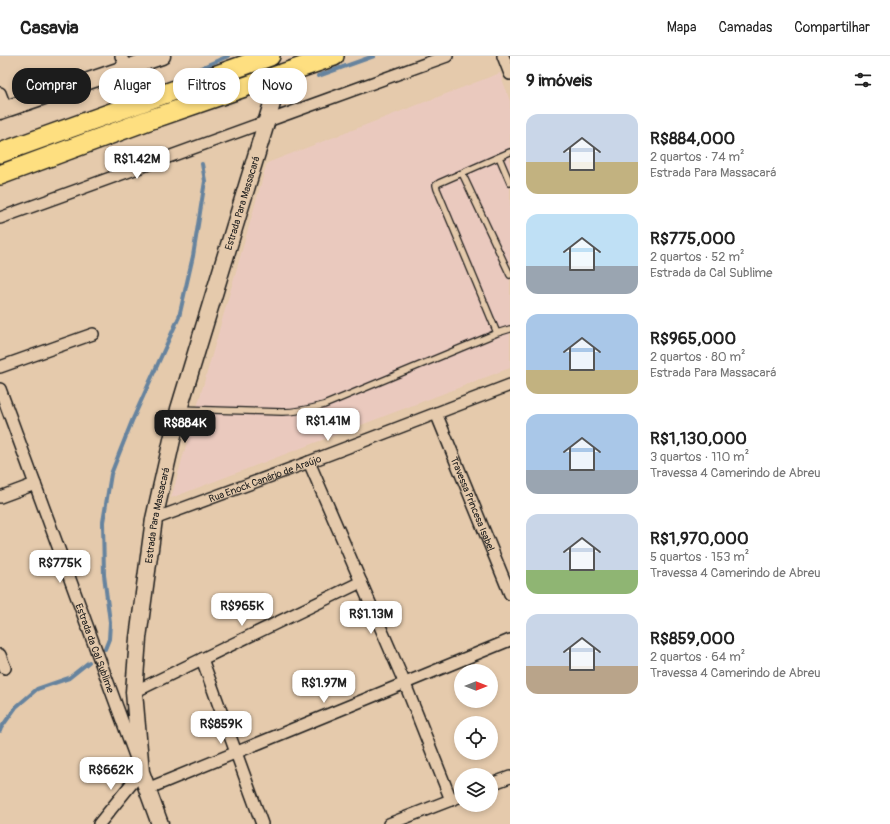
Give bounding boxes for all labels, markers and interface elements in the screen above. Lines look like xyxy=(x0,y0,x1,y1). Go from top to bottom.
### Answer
text: Casavia xyxy=(20,16,79,40)
text: Mapa xyxy=(667,19,696,36)
text: Camadas xyxy=(718,19,772,36)
text: Compartilhar xyxy=(794,19,870,36)
chip: Comprar xyxy=(12,68,91,104)
chip: Alugar xyxy=(99,68,165,104)
chip: Filtros xyxy=(173,68,240,104)
chip: Novo xyxy=(248,68,307,104)
icon: filters xyxy=(852,69,874,91)
text: 9 imóveis xyxy=(526,70,592,91)
text: R$884,000 xyxy=(650,128,735,149)
icon: home xyxy=(558,130,606,178)
pin: R$1.42M xyxy=(100,146,174,180)
text: 2 quartos · 74 m² xyxy=(650,149,745,165)
text: R$1.42M xyxy=(114,151,160,167)
street label: Estrada Para Massacará xyxy=(223,155,263,252)
text: Estrada Para Massacará xyxy=(650,165,776,181)
text: R$775,000 xyxy=(650,228,735,249)
icon: home xyxy=(558,230,606,278)
text: 2 quartos · 52 m² xyxy=(650,249,744,265)
text: Estrada da Cal Sublime xyxy=(650,265,773,281)
text: R$965,000 xyxy=(650,328,736,349)
icon: home xyxy=(558,330,606,378)
text: 2 quartos · 80 m² xyxy=(650,349,746,365)
text: Estrada Para Massacará xyxy=(650,365,776,381)
pin: R$1.41M xyxy=(291,408,365,442)
pin: R$884K xyxy=(152,410,218,444)
text: R$1.41M xyxy=(306,413,350,429)
text: R$884K xyxy=(163,415,207,431)
text: R$1,130,000 xyxy=(650,428,747,449)
icon: home xyxy=(558,430,606,478)
text: 3 quartos · 110 m² xyxy=(650,449,749,465)
street label: Rua Enock Canário de Araújo xyxy=(207,453,324,505)
street label: Travessa Princesa Isabel xyxy=(448,455,497,553)
text: Travessa 4 Camerindo de Abreu xyxy=(650,465,821,481)
street label: Estrada Para Massacará xyxy=(143,466,173,564)
text: R$1,970,000 xyxy=(650,528,749,549)
icon: home xyxy=(558,530,606,578)
text: 5 quartos · 153 m² xyxy=(650,549,749,565)
pin: R$775K xyxy=(27,550,93,584)
text: R$775K xyxy=(38,555,82,571)
text: Travessa 4 Camerindo de Abreu xyxy=(650,565,821,581)
pin: R$965K xyxy=(209,593,275,627)
text: R$965K xyxy=(220,598,264,614)
pin: R$1.13M xyxy=(334,601,408,635)
street label: Estrada da Cal Sublime xyxy=(72,602,116,695)
text: R$1.13M xyxy=(349,606,393,622)
text: R$859,000 xyxy=(650,628,735,649)
icon: home xyxy=(558,630,606,678)
text: 2 quartos · 64 m² xyxy=(650,649,745,665)
north arrow xyxy=(454,664,498,708)
map controls xyxy=(454,664,498,812)
text: Travessa 4 Camerindo de Abreu xyxy=(650,665,821,681)
pin: R$1.97M xyxy=(287,670,361,704)
text: R$1.97M xyxy=(301,675,347,691)
pin: R$859K xyxy=(188,711,254,745)
text: R$859K xyxy=(200,716,242,732)
button: locate xyxy=(454,716,498,760)
pin: R$662K xyxy=(78,757,144,791)
text: R$662K xyxy=(89,762,133,778)
button: layers xyxy=(454,768,498,812)

